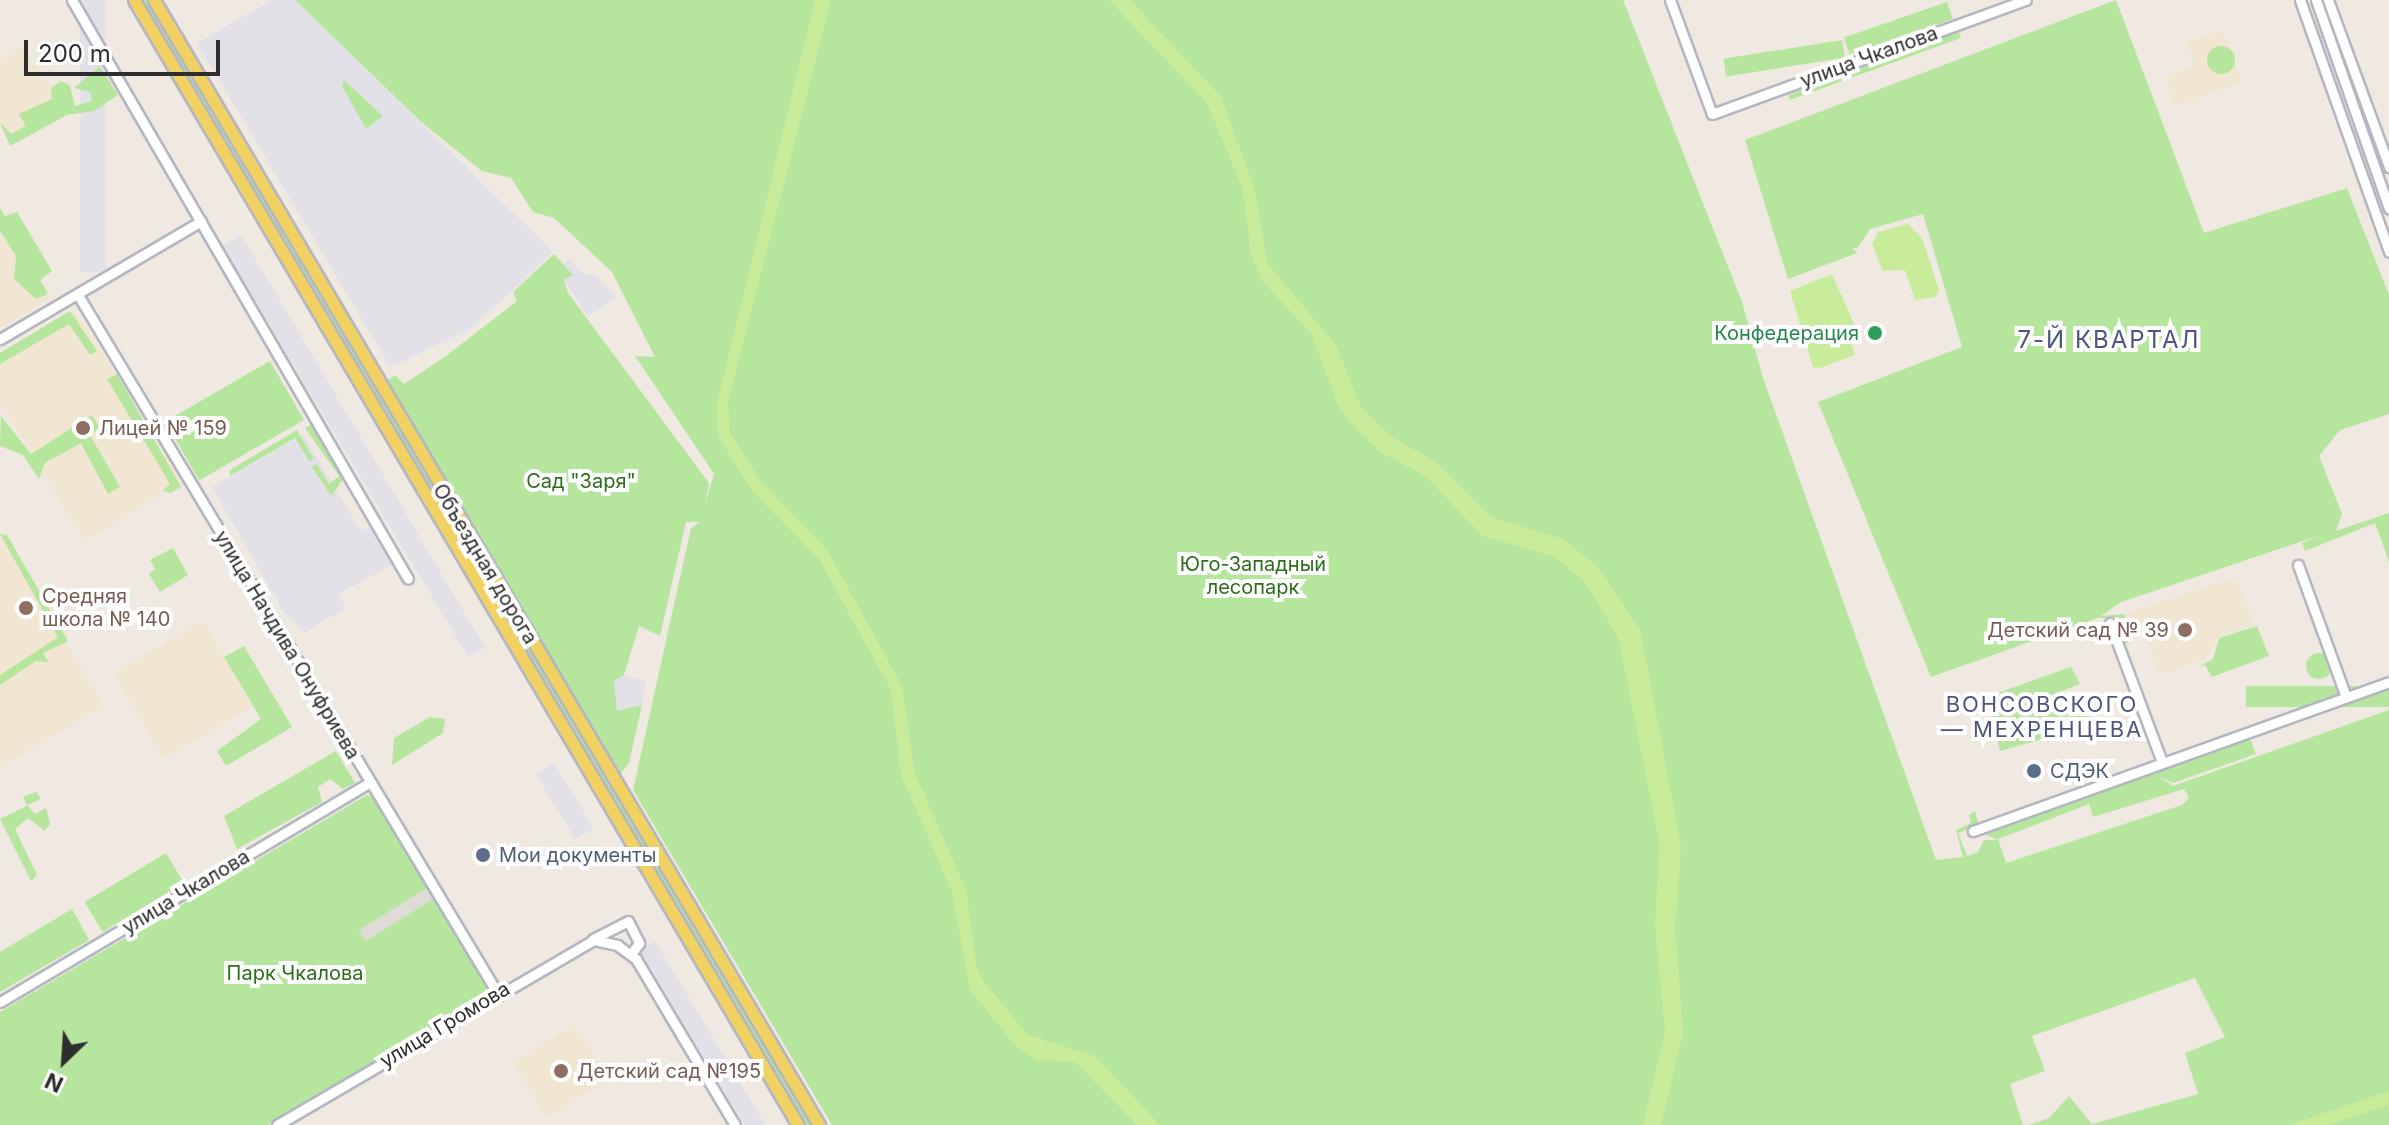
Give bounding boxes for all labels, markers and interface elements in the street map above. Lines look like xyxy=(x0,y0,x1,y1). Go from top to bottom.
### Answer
street label: улица Чкалова xyxy=(1797,21,1941,93)
scale bar xyxy=(28,24,224,74)
text: 200 m xyxy=(38,39,111,68)
place label: Конфедерация xyxy=(1714,321,1859,345)
marker: Конфедерация xyxy=(1866,324,1884,342)
district label: 7-Й КВАРТАЛ xyxy=(2017,326,2201,354)
place label: Лицей № 159 xyxy=(99,416,227,440)
marker: Лицей № 159 xyxy=(74,419,92,437)
park label: Сад "Заря" xyxy=(526,469,636,493)
street label: Объездная дорога xyxy=(428,480,542,648)
street label: улица Начдива Онуфриева xyxy=(209,526,365,764)
park label: Юго-Западный лесопарк xyxy=(1180,553,1326,600)
place label: Средняя школа № 140 xyxy=(42,584,170,631)
marker: Средняя школа № 140 xyxy=(17,599,35,617)
place label: Детский сад № 39 xyxy=(1987,618,2169,642)
marker: Детский сад № 39 xyxy=(2176,621,2194,639)
district label: ВОНСОВСКОГО — МЕХРЕНЦЕВА xyxy=(1941,691,2143,742)
place label: СДЭК xyxy=(2050,759,2109,783)
marker: СДЭК xyxy=(2025,762,2043,780)
place label: Мои документы xyxy=(499,843,656,867)
street label: улица Чкалова xyxy=(118,844,254,940)
marker: Мои документы xyxy=(474,846,492,864)
park label: Парк Чкалова xyxy=(227,961,363,985)
street label: улица Громова xyxy=(376,977,514,1073)
north arrow xyxy=(24,1021,104,1101)
place label: Детский сад №195 xyxy=(577,1059,761,1083)
marker: Детский сад №195 xyxy=(552,1062,570,1080)
text: N xyxy=(41,1067,67,1098)

